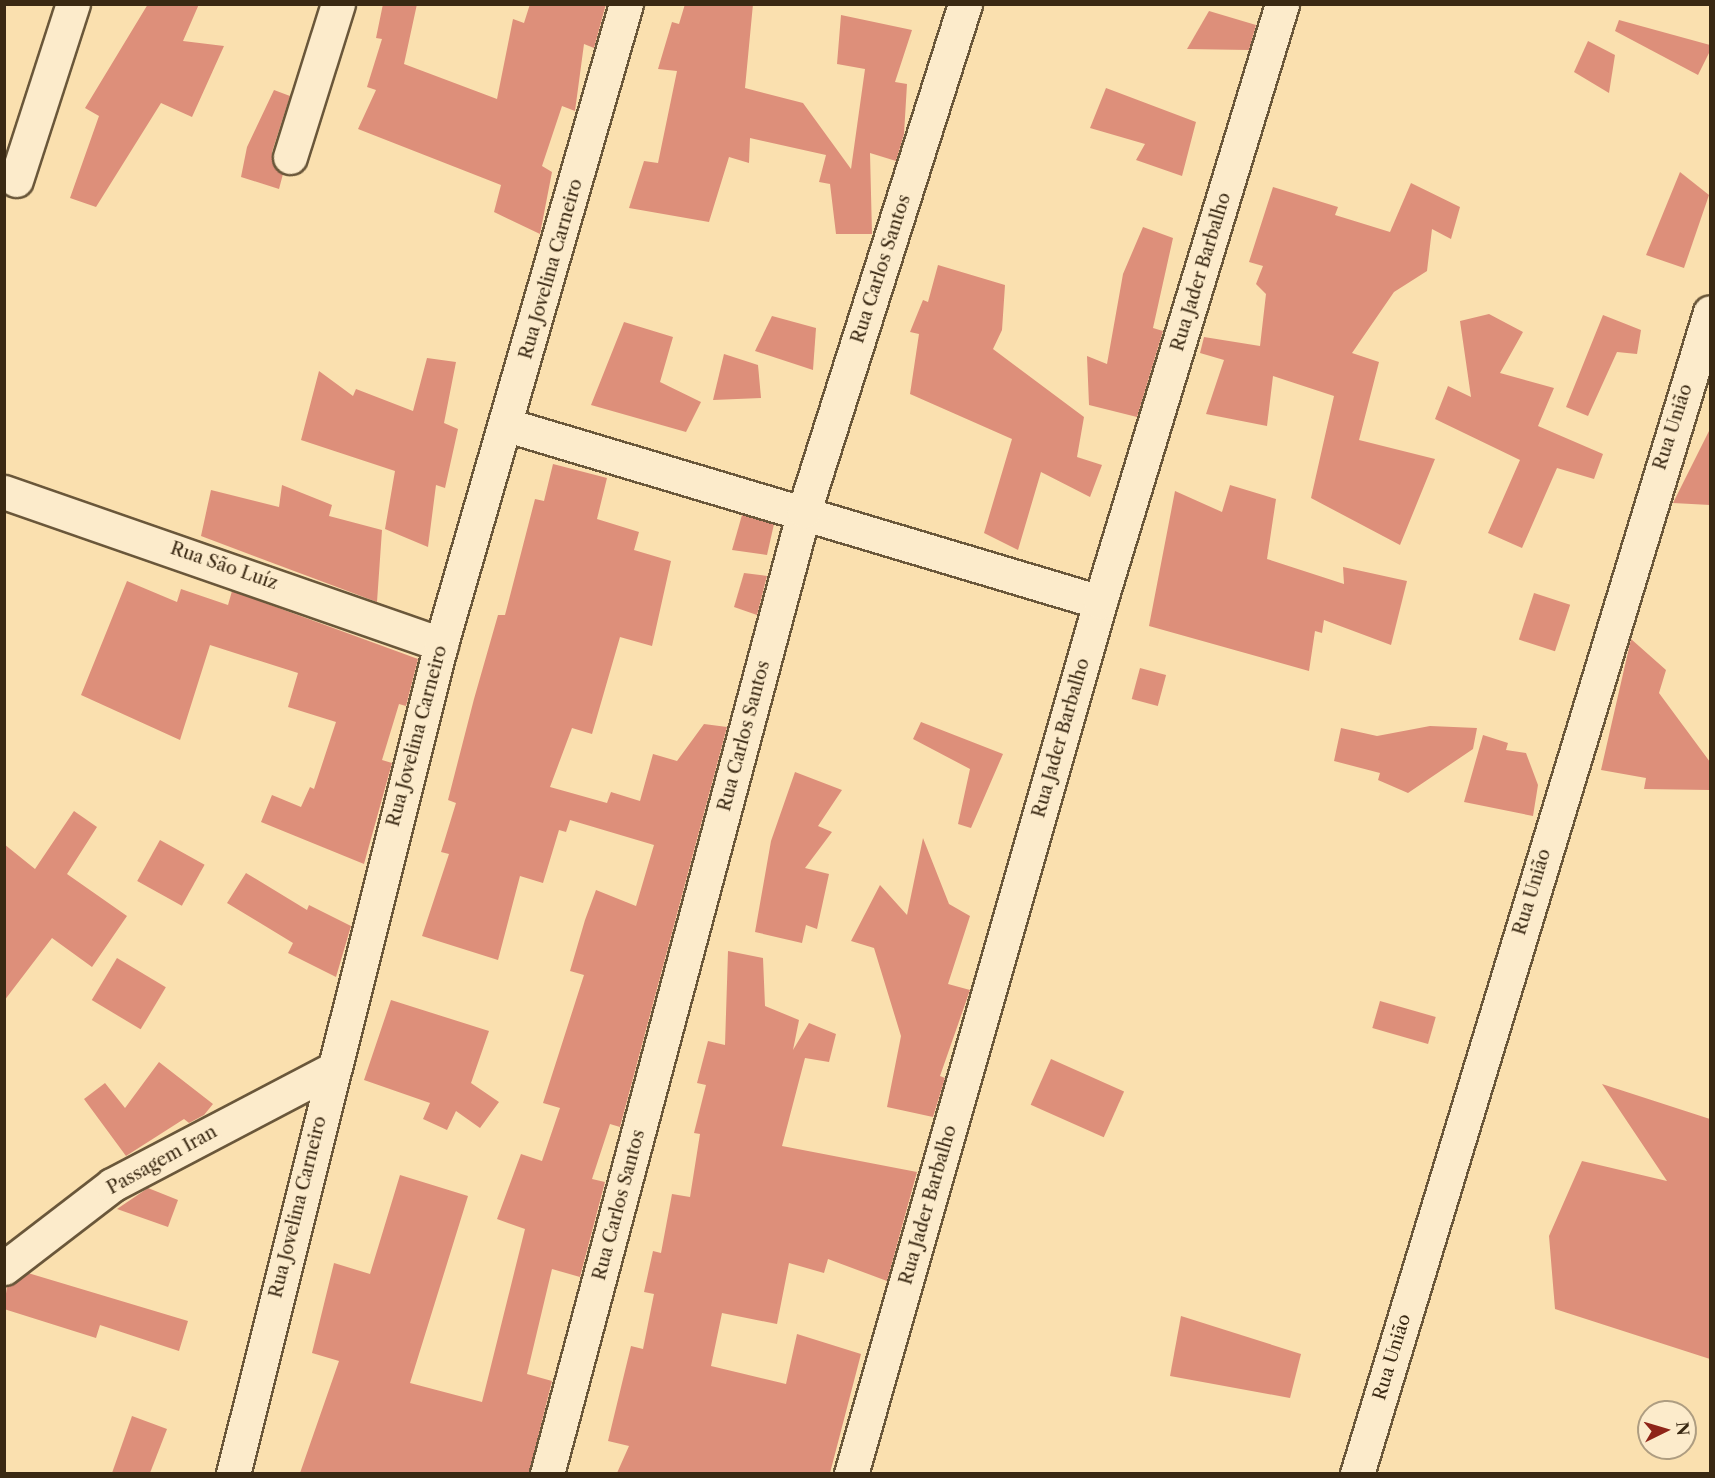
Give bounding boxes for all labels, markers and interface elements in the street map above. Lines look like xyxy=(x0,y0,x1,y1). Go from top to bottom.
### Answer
street label: Rua Jovelina Carneiro xyxy=(515,176,587,362)
street label: Rua Jader Barbalho xyxy=(1167,190,1235,354)
street label: Rua Carlos Santos xyxy=(847,192,915,346)
street label: Rua União xyxy=(1649,381,1697,473)
street label: Rua São Luíz xyxy=(167,538,281,594)
street label: Rua Jovelina Carneiro xyxy=(382,643,452,829)
street label: Rua Jader Barbalho xyxy=(1028,656,1094,820)
street label: Rua Carlos Santos xyxy=(713,658,775,814)
street label: Rua União xyxy=(1509,846,1555,938)
street label: Rua Jovelina Carneiro xyxy=(265,1114,331,1300)
street label: Passagem Iran xyxy=(103,1121,221,1199)
street label: Rua Jader Barbalho xyxy=(895,1123,961,1287)
street label: Rua Carlos Santos xyxy=(588,1127,650,1283)
street label: Rua União xyxy=(1369,1311,1415,1403)
north arrow xyxy=(1637,1400,1697,1460)
text: N xyxy=(1672,1421,1694,1436)

